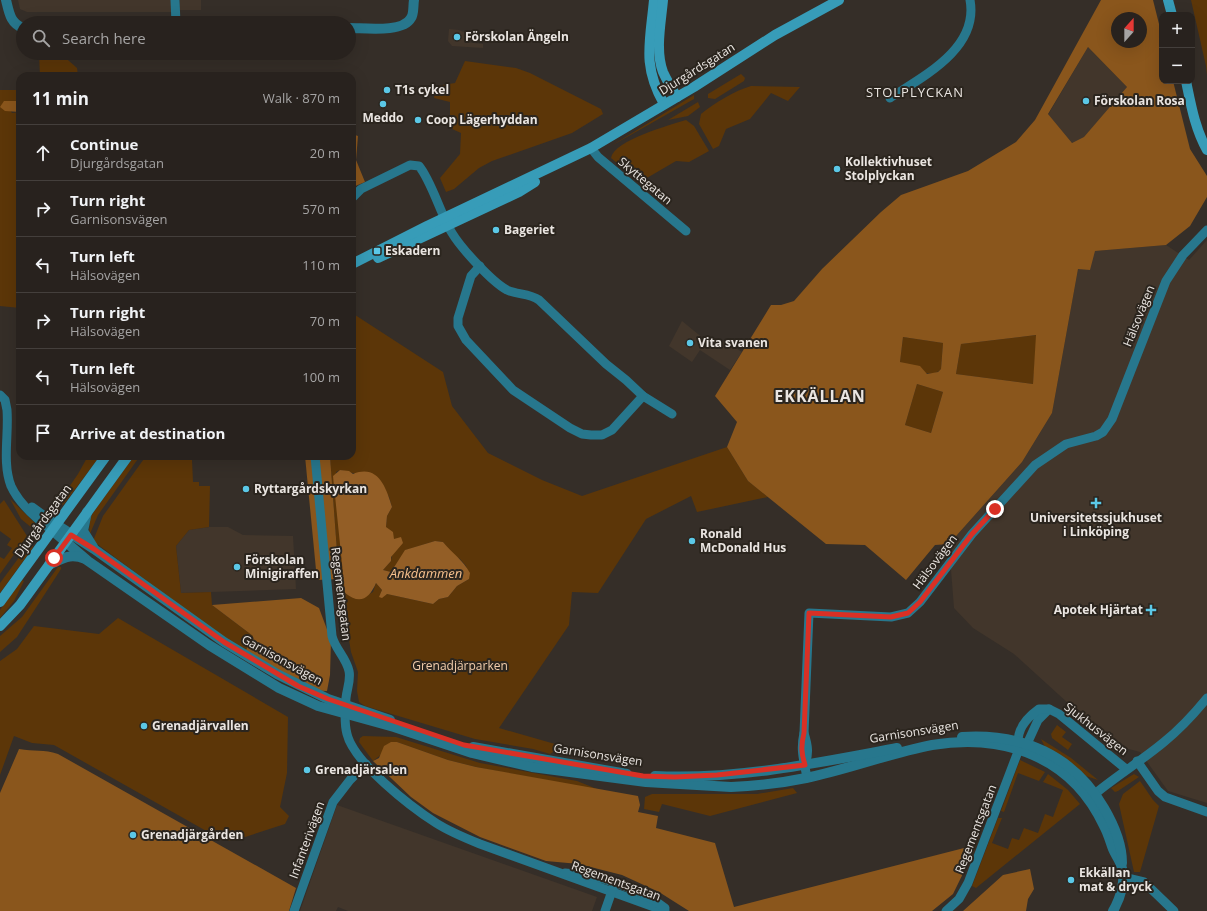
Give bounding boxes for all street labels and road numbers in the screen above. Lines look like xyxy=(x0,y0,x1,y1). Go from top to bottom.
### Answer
street label: Djurgårdsgatan xyxy=(655,38,738,99)
street label: Skyttegatan xyxy=(615,153,676,208)
street label: Hälsovägen xyxy=(1119,283,1159,349)
street label: Djurgårdsgatan xyxy=(10,481,75,561)
street label: Hälsovägen xyxy=(908,531,961,593)
street label: Regementsgatan xyxy=(327,546,356,642)
street label: Garnisonsvägen xyxy=(239,630,326,689)
street label: Sjukhusvägen xyxy=(1061,698,1132,759)
street label: Garnisonsvägen xyxy=(868,716,960,747)
street label: Garnisonsvägen xyxy=(552,739,644,770)
street label: Regementsgatan xyxy=(951,782,1000,876)
street label: Infanterivägen xyxy=(285,799,328,881)
street label: Regementsgatan xyxy=(569,856,663,905)

